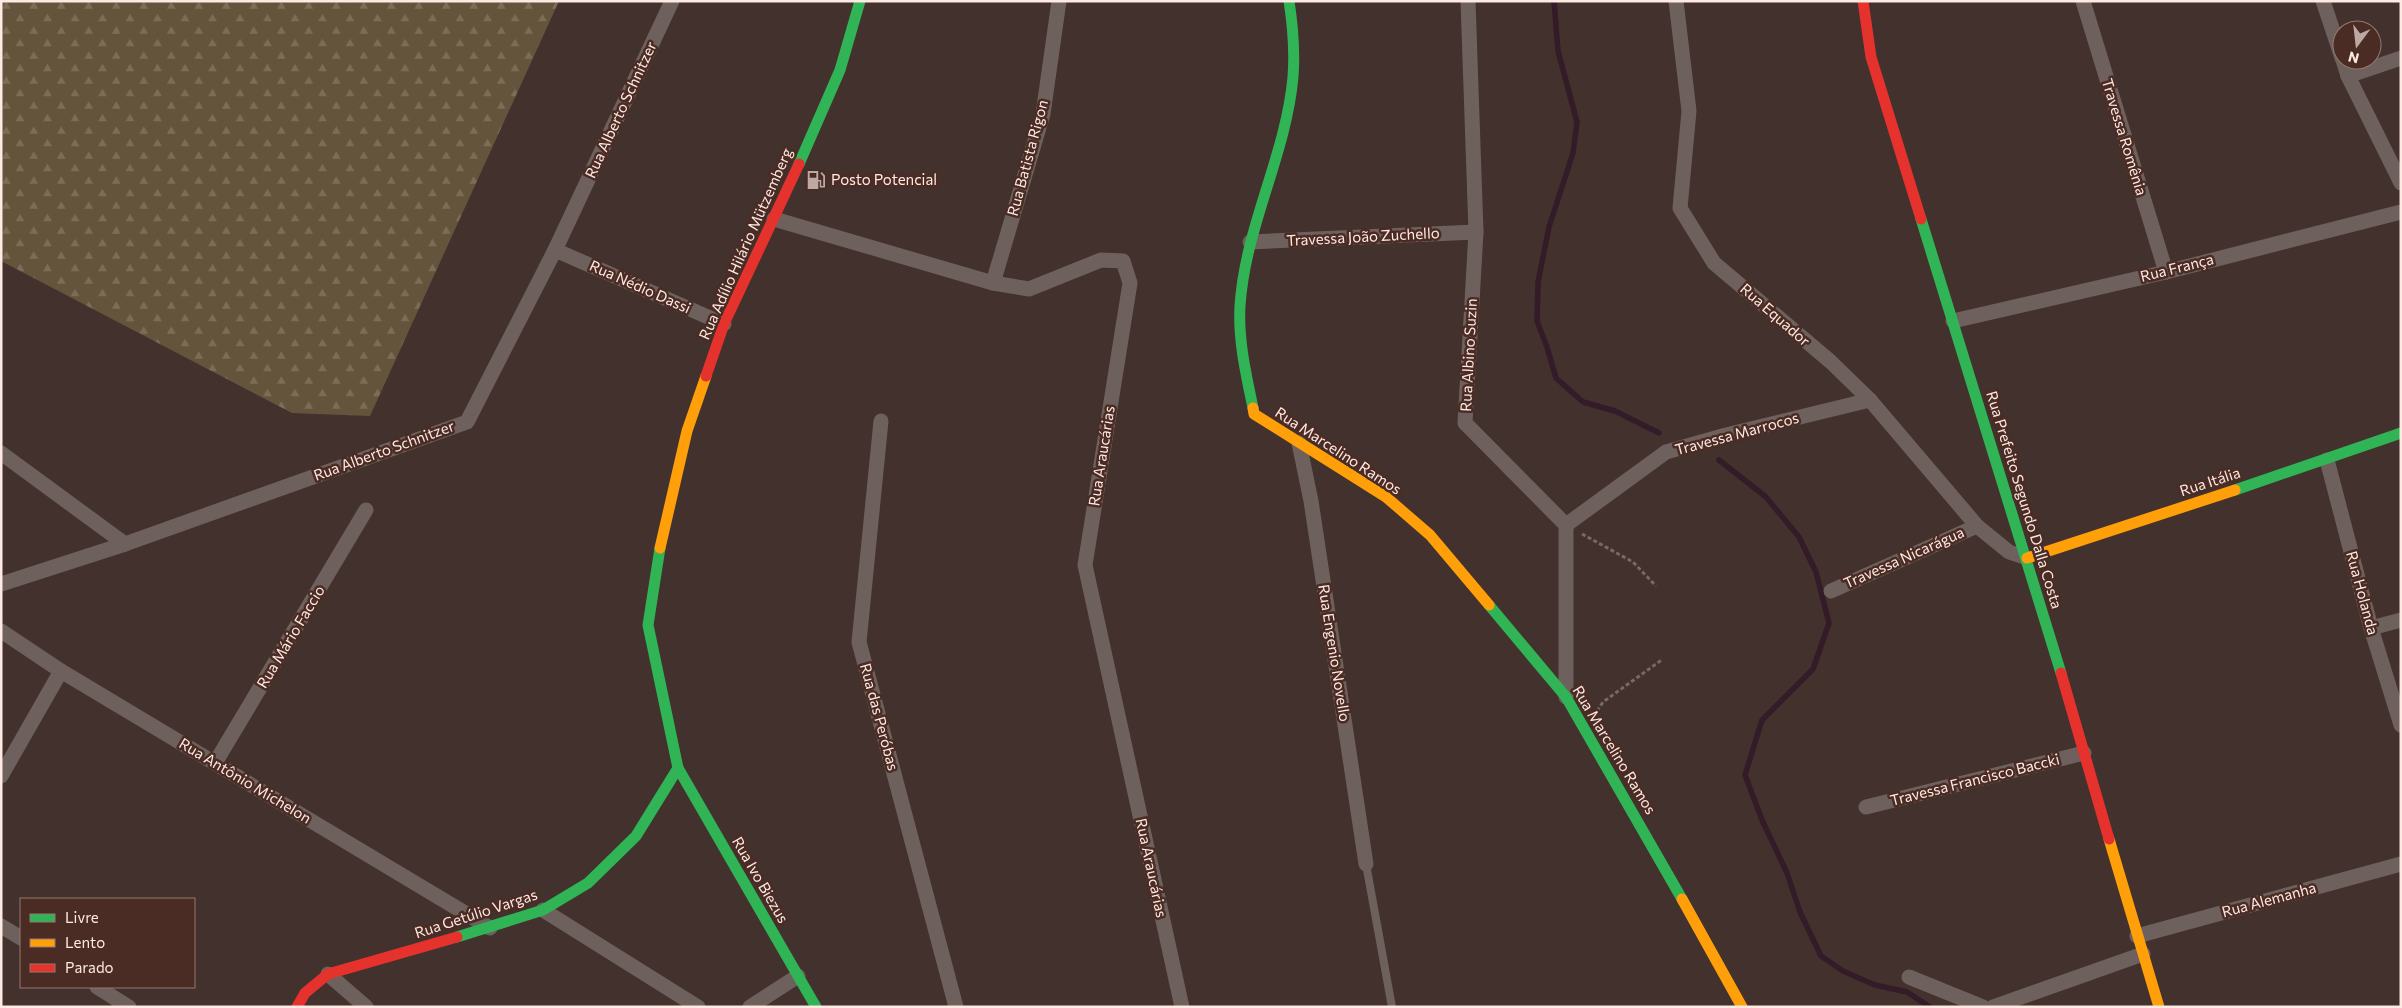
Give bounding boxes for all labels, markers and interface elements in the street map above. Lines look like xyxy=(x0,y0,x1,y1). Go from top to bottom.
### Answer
north arrow xyxy=(2332,20,2382,70)
street label: Rua Alberto Schnitzer xyxy=(581,38,660,181)
text: N xyxy=(2346,48,2361,68)
street label: Travessa Romênia xyxy=(2099,76,2151,197)
street label: Rua Batista Rigon xyxy=(1003,98,1051,218)
street label: Rua Adílio Hilário Mützemberg xyxy=(695,145,796,342)
fuel station icon: Posto Potencial xyxy=(805,169,827,191)
place label: Posto Potencial xyxy=(831,170,937,188)
street label: Travessa João Zuchello xyxy=(1286,223,1440,249)
street label: Rua França xyxy=(2138,249,2215,285)
street label: Rua Nédio Dassi xyxy=(587,256,694,316)
street label: Rua Equador xyxy=(1737,279,1814,349)
street label: Rua Albino Suzin xyxy=(1456,298,1480,412)
street label: Rua Prefeito Segundo Dalla Costa xyxy=(1983,389,2067,611)
street label: Rua Marcelino Ramos xyxy=(1272,403,1405,498)
street label: Rua Araucárias xyxy=(1084,404,1118,507)
street label: Travessa Marrocos xyxy=(1673,408,1801,458)
street label: Rua Alberto Schnitzer xyxy=(311,416,457,484)
street label: Rua Itália xyxy=(2177,463,2242,499)
street label: Travessa Nicarágua xyxy=(1841,522,1967,592)
street label: Rua Holanda xyxy=(2343,549,2383,637)
street label: Rua Mário Faccio xyxy=(252,582,328,691)
street label: Rua Engenio Novello xyxy=(1315,583,1355,723)
street label: Rua das Peróbas xyxy=(857,661,903,773)
street label: Rua Marcelino Ramos xyxy=(1569,682,1660,817)
street label: Rua Antônio Michelon xyxy=(176,734,315,827)
street label: Travessa Francisco Baccki xyxy=(1888,749,2061,809)
street label: Rua Araucárias xyxy=(1133,816,1171,919)
street label: Rua Ivo Biezus xyxy=(729,833,793,926)
street label: Rua Alemanha xyxy=(2220,878,2318,920)
street label: Rua Getúlio Vargas xyxy=(412,885,539,941)
legend xyxy=(20,898,195,988)
text: Livre xyxy=(65,908,99,926)
text: Lento xyxy=(65,933,105,951)
text: Parado xyxy=(65,958,114,976)

